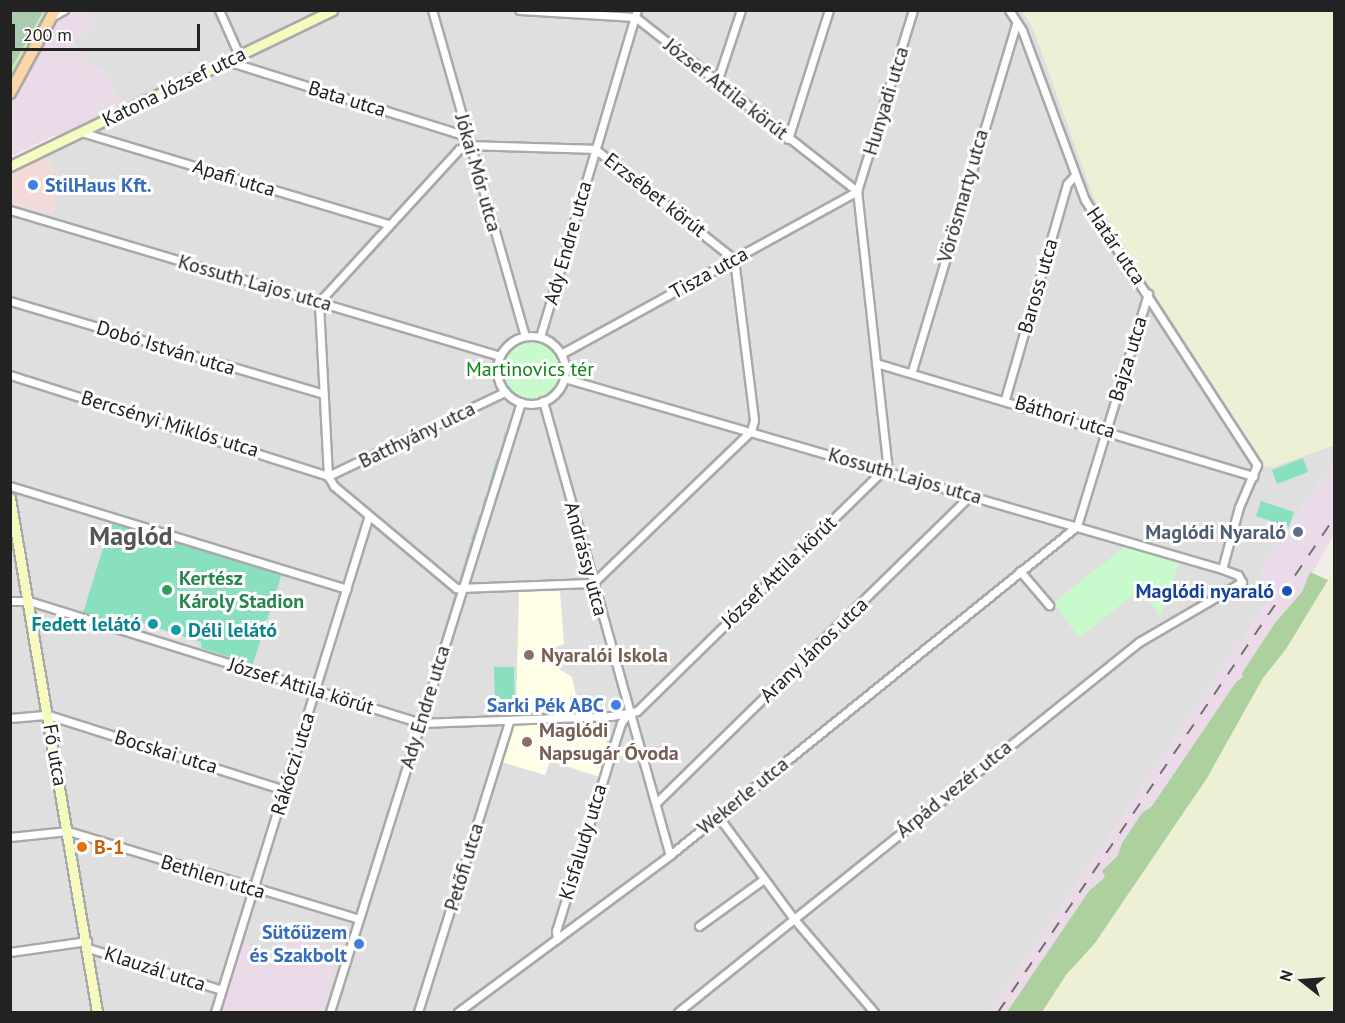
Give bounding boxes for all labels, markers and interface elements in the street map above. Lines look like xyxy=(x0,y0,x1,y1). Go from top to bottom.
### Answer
scale bar xyxy=(15,12,202,50)
text: 200 m xyxy=(23,23,72,46)
street label: József Attila körút xyxy=(659,33,793,145)
street label: Katona József utca xyxy=(98,42,250,132)
street label: Hunyadi utca xyxy=(858,44,914,158)
street label: Bata utca xyxy=(305,76,389,122)
street label: Jókai Mór utca xyxy=(450,111,506,235)
street label: Vörösmarty utca xyxy=(932,126,994,266)
street label: Erzsébet körút xyxy=(599,148,711,242)
street label: Apafi utca xyxy=(190,154,278,202)
place label: StilHaus Kft. xyxy=(45,173,152,197)
marker: StilHaus Kft. xyxy=(26,178,40,192)
street label: Ady Endre utca xyxy=(539,178,597,308)
street label: Határ utca xyxy=(1081,203,1151,289)
street label: Baross utca xyxy=(1013,236,1063,336)
street label: Tisza utca xyxy=(666,242,752,304)
street label: Kossuth Lajos utca xyxy=(175,250,335,316)
street label: Bajza utca xyxy=(1104,314,1152,404)
street label: Dobó István utca xyxy=(94,316,238,380)
park label: Martinovics tér xyxy=(466,357,594,381)
street label: Bercsényi Miklós utca xyxy=(78,386,262,462)
street label: Báthori utca xyxy=(1012,390,1118,444)
street label: Batthyány utca xyxy=(355,396,479,474)
street label: Kossuth Lajos utca xyxy=(825,443,985,509)
street label: Andrássy utca xyxy=(559,499,613,619)
street label: József Attila körút xyxy=(716,511,842,633)
district label: Maglód xyxy=(89,520,173,552)
place label: Maglódi Nyaraló xyxy=(1145,520,1286,544)
marker: Maglódi Nyaraló xyxy=(1291,525,1305,539)
place label: Kertész Károly Stadion xyxy=(179,566,305,613)
place label: Maglódi nyaraló xyxy=(1136,579,1274,603)
marker: Maglódi nyaraló xyxy=(1278,582,1296,600)
marker: Kertész Károly Stadion xyxy=(160,583,174,597)
street label: Arany János utca xyxy=(755,592,873,708)
place label: Fedett lelátó xyxy=(31,612,141,636)
marker: Fedett lelátó xyxy=(146,617,160,631)
place label: Déli lelátó xyxy=(188,618,277,642)
marker: Déli lelátó xyxy=(169,623,183,637)
street label: Ady Endre utca xyxy=(395,642,455,772)
place label: Nyaralói Iskola xyxy=(541,643,668,667)
marker: Nyaralói Iskola xyxy=(522,648,536,662)
street label: József Attila körút xyxy=(225,652,377,720)
place label: Sarki Pék ABC xyxy=(485,693,604,717)
marker: Sarki Pék ABC xyxy=(609,698,623,712)
street label: Rákóczi utca xyxy=(266,710,320,818)
place label: Maglódi Napsugár Óvoda xyxy=(539,718,679,765)
street label: Fő utca xyxy=(38,722,72,788)
street label: Bocskai utca xyxy=(112,725,220,779)
marker: Maglódi Napsugár Óvoda xyxy=(520,735,534,749)
street label: Árpád vezér utca xyxy=(891,735,1017,843)
street label: Wekerle utca xyxy=(693,752,793,840)
street label: Kisfaludy utca xyxy=(554,781,612,903)
street label: Petőfi utca xyxy=(439,820,489,914)
place label: B-1 xyxy=(94,835,124,859)
marker: B-1 xyxy=(75,840,89,854)
street label: Bethlen utca xyxy=(158,850,268,904)
place label: Sütőüzem és Szakbolt xyxy=(250,921,347,968)
marker: Sütőüzem és Szakbolt xyxy=(352,937,366,951)
street label: Klauzál utca xyxy=(101,941,209,997)
north arrow xyxy=(1273,951,1333,1011)
text: N xyxy=(1275,968,1297,984)

